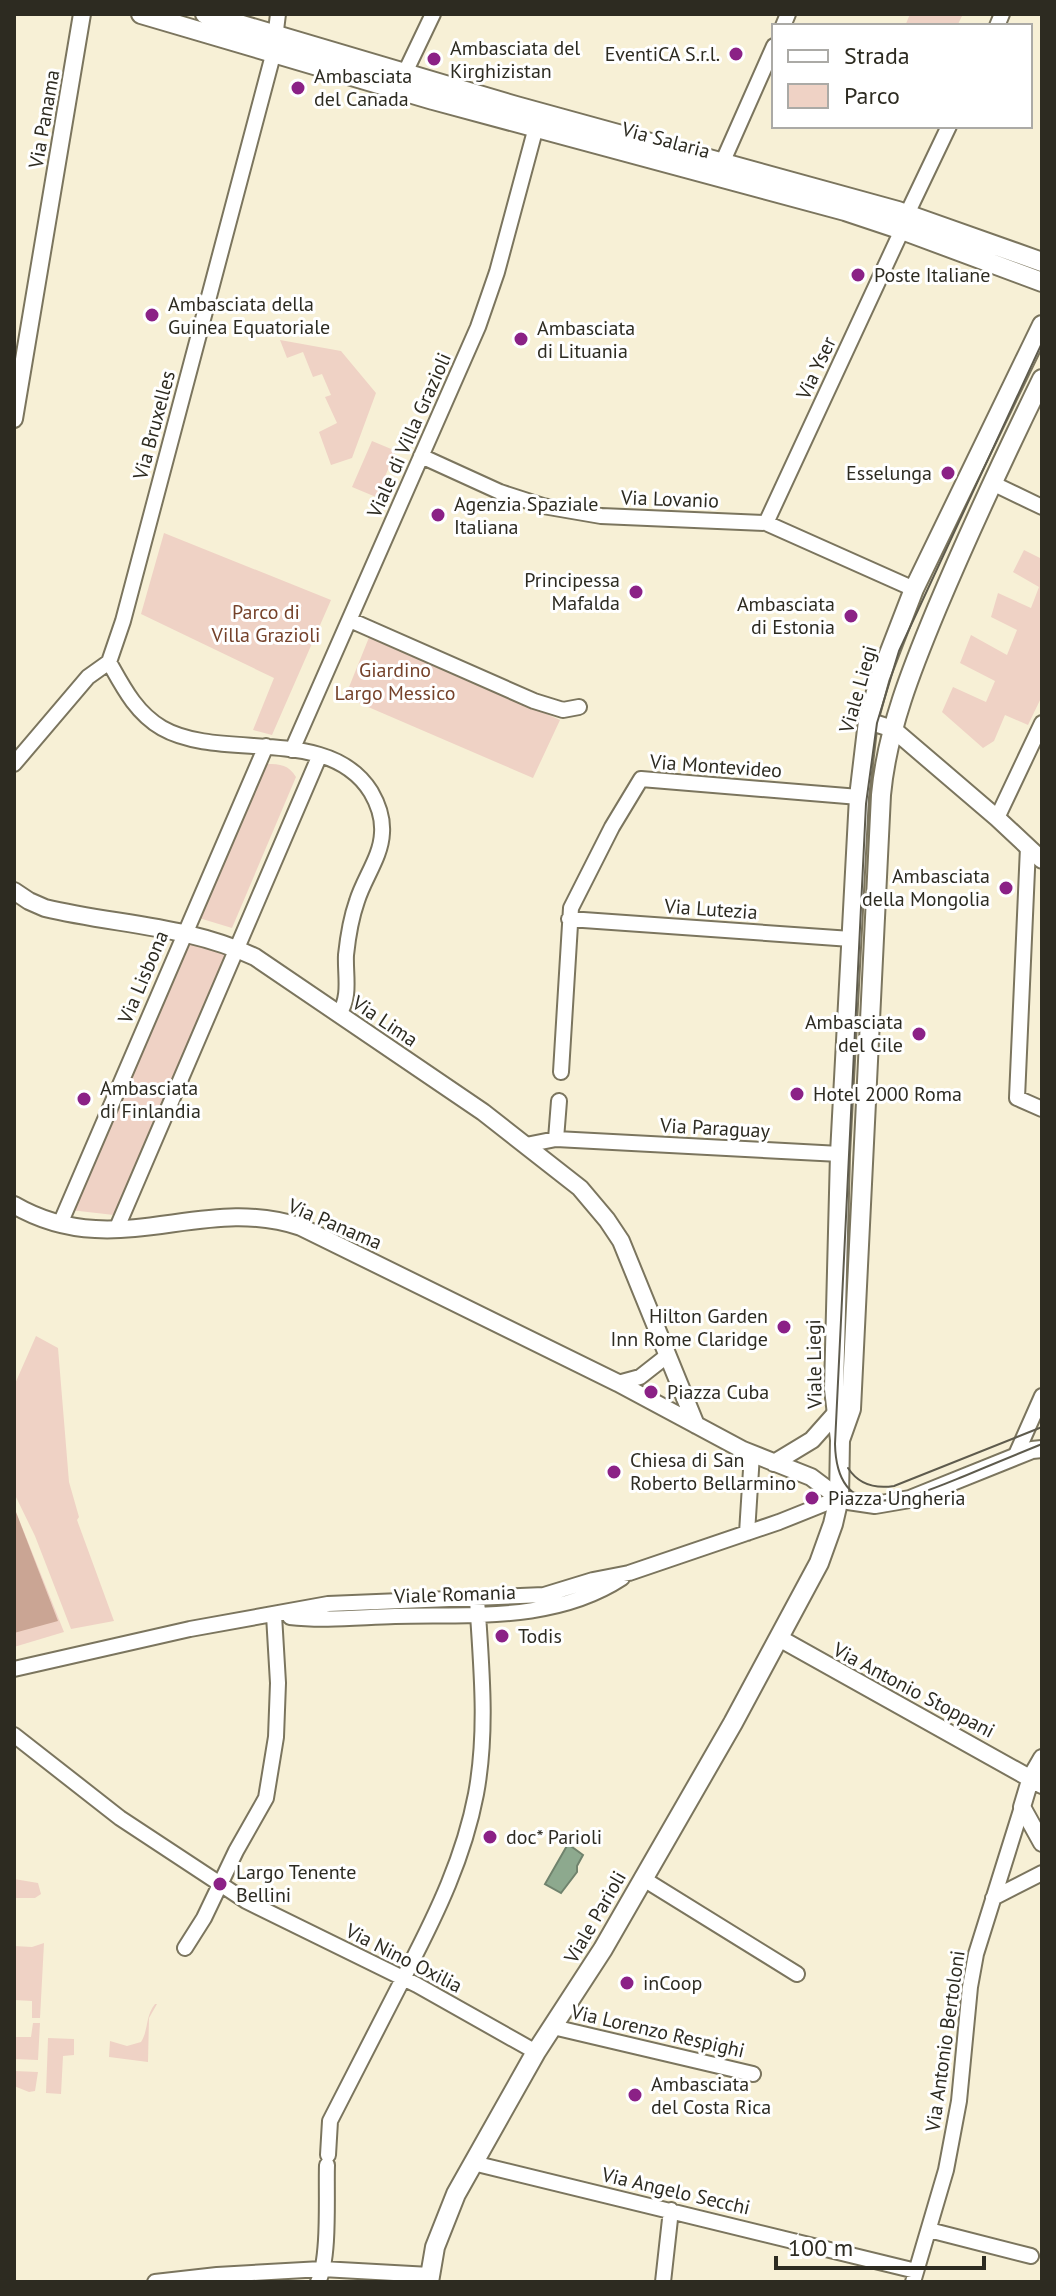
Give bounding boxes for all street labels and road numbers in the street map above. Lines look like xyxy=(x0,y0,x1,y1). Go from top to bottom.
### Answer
street label: Via Panama xyxy=(22,68,65,171)
street label: Via Salaria xyxy=(618,115,713,164)
street label: Via Yser xyxy=(790,332,842,405)
street label: Viale di Villa Grazioli xyxy=(361,349,457,522)
street label: Via Bruxelles xyxy=(127,368,181,483)
street label: Via Lovanio xyxy=(619,484,720,514)
street label: Viale Liegi xyxy=(833,642,883,737)
street label: Via Montevideo xyxy=(648,748,783,784)
street label: Via Lutezia xyxy=(662,893,759,925)
street label: Via Lisbona xyxy=(111,927,174,1028)
street label: Via Lima xyxy=(346,989,423,1052)
street label: Via Paraguay xyxy=(658,1112,771,1144)
street label: Via Panama xyxy=(283,1192,386,1255)
street label: Viale Liegi xyxy=(800,1319,828,1410)
street label: Viale Romania xyxy=(393,1579,516,1609)
street label: Via Antonio Stoppani xyxy=(828,1636,999,1744)
street label: Viale Parioli xyxy=(558,1866,632,1969)
street label: Via Nino Oxilia xyxy=(340,1917,467,1999)
street label: Via Antonio Bertoloni xyxy=(919,1949,971,2134)
street label: Via Lorenzo Respighi xyxy=(568,1998,747,2064)
street label: Via Angelo Secchi xyxy=(598,2161,753,2221)

